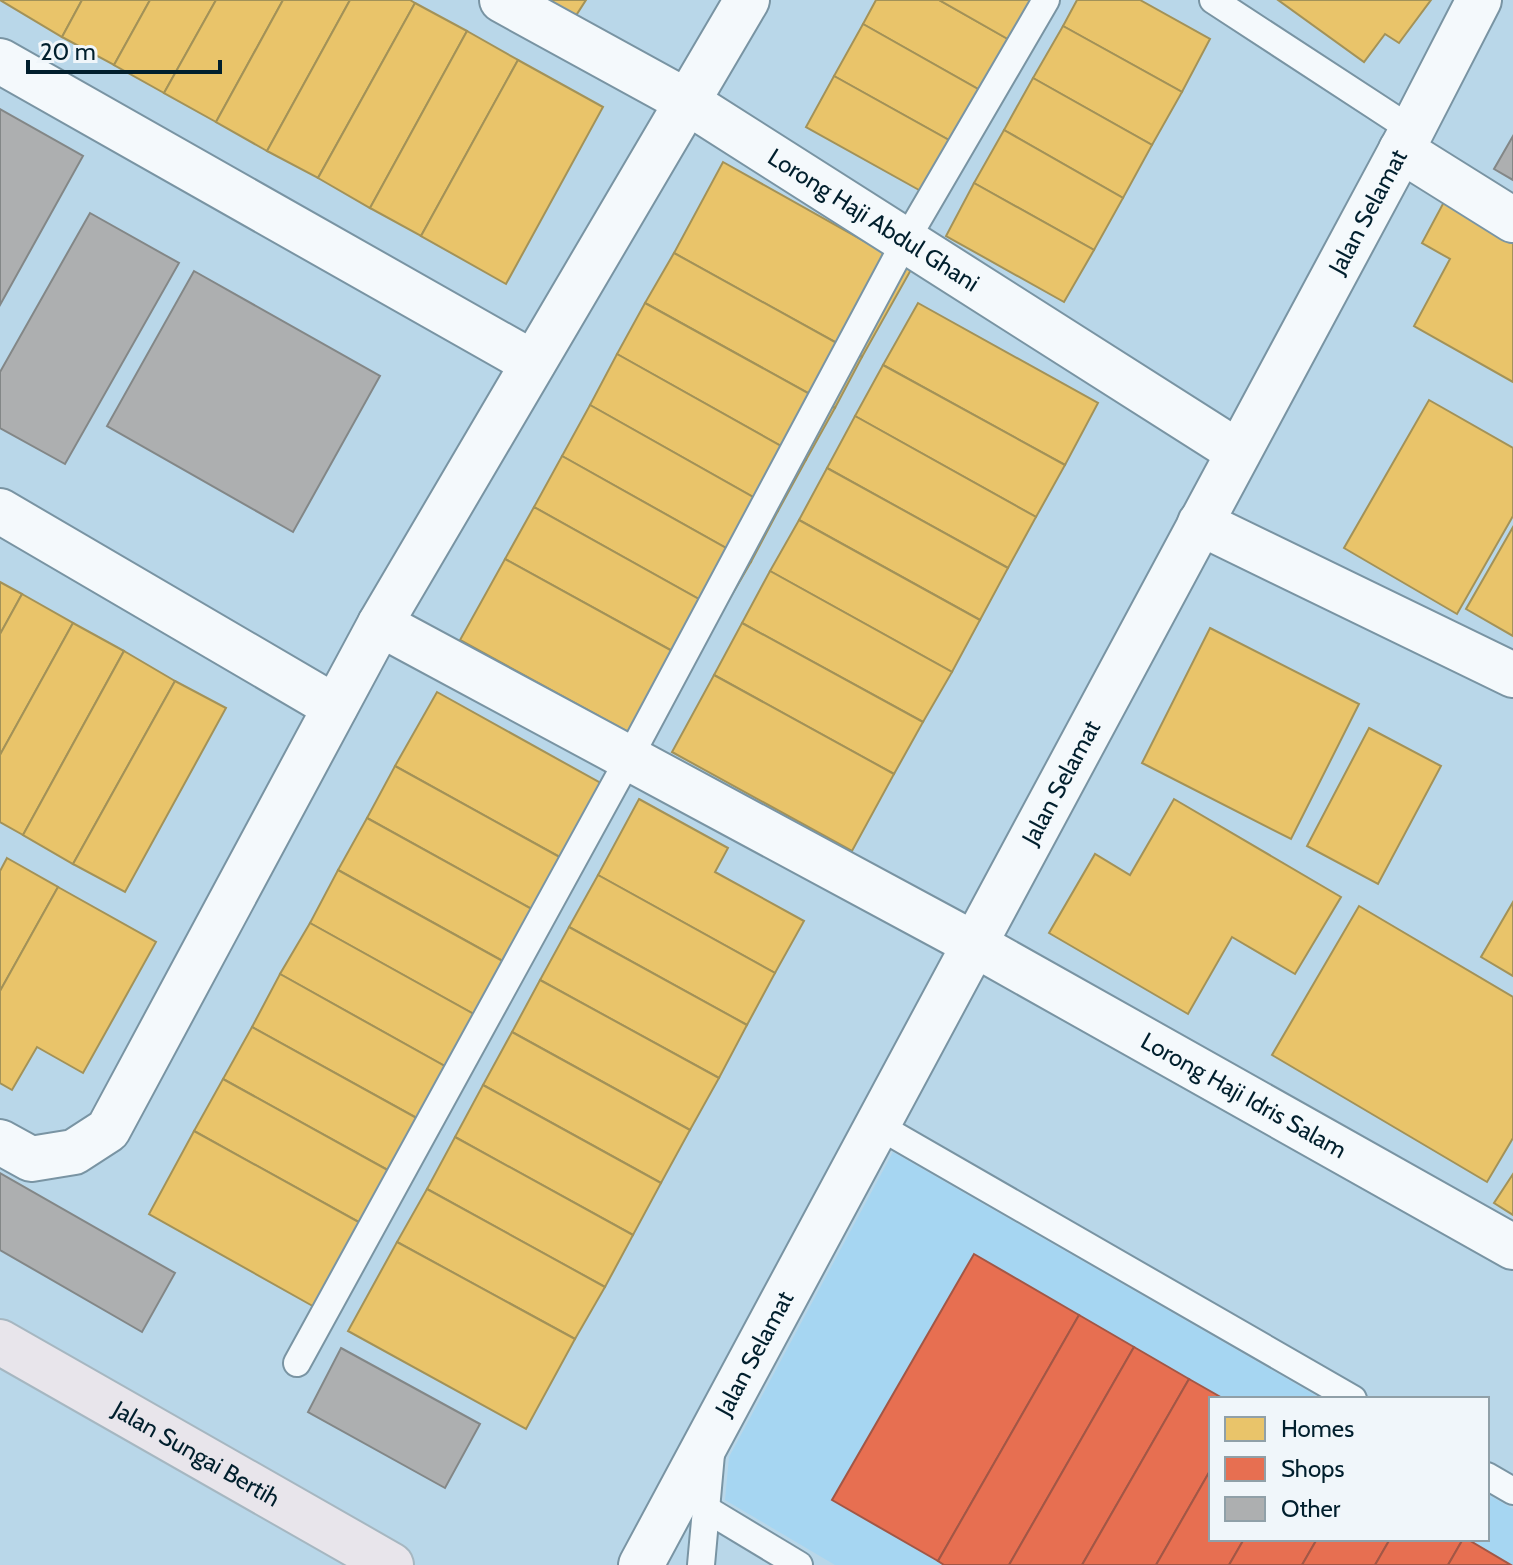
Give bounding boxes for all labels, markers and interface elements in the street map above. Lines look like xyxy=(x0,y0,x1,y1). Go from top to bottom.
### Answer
scale bar xyxy=(28,24,220,74)
text: 20 m xyxy=(40,37,96,66)
street label: Lorong Haji Abdul Ghani xyxy=(763,142,985,298)
street label: Jalan Selamat xyxy=(1322,144,1413,280)
street label: Jalan Selamat xyxy=(1015,715,1106,851)
street label: Lorong Haji Idris Salam xyxy=(1136,1026,1352,1164)
street label: Jalan Selamat xyxy=(708,1286,799,1422)
street label: Jalan Sungai Bertih xyxy=(107,1394,285,1513)
legend xyxy=(1209,1397,1489,1541)
text: Homes xyxy=(1281,1414,1354,1443)
text: Shops xyxy=(1281,1454,1344,1483)
text: Other xyxy=(1281,1494,1341,1523)

